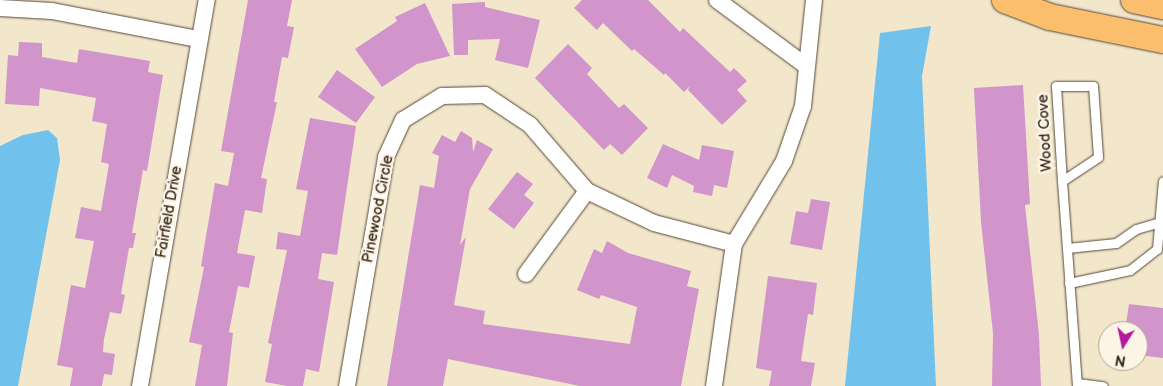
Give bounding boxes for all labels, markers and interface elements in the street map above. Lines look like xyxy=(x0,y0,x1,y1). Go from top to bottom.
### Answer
street label: Wood Cove xyxy=(1034,94,1056,172)
street label: Pinewood Circle xyxy=(359,154,397,264)
street label: Fairfield Drive xyxy=(152,165,186,259)
north arrow xyxy=(1098,321,1148,371)
text: N xyxy=(1114,351,1127,370)

